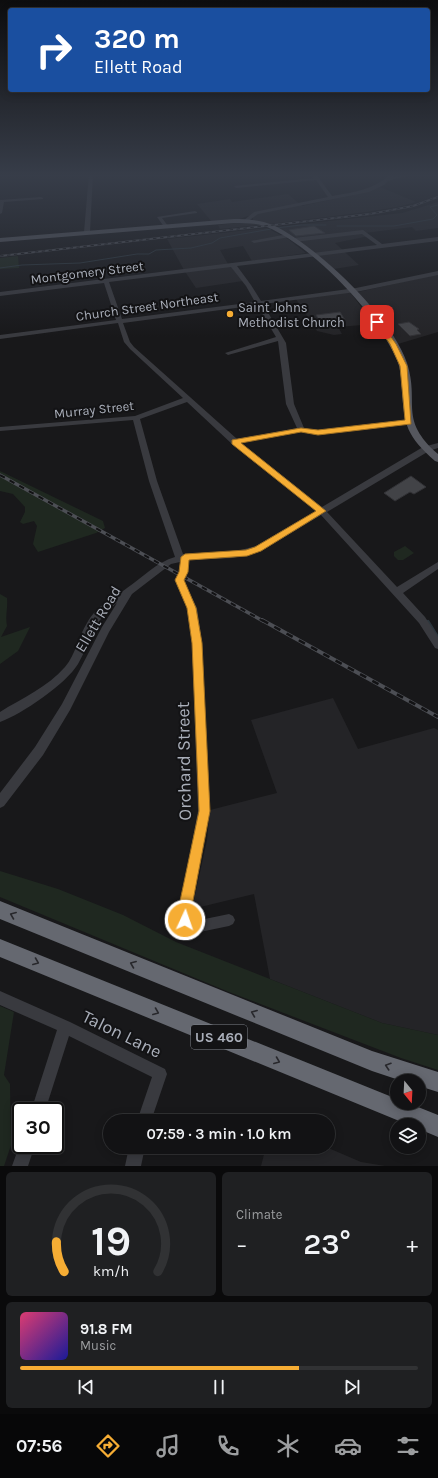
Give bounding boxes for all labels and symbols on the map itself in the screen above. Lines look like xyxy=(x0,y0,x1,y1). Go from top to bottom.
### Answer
street label: Montgomery Street xyxy=(30,258,144,287)
street label: Church Street Northeast xyxy=(75,289,219,324)
place label: Saint Johns Methodist Church xyxy=(238,300,345,330)
pin xyxy=(360,305,394,339)
marker: Saint Johns Methodist Church xyxy=(225,309,235,319)
street label: Murray Street xyxy=(53,398,135,421)
street label: Ellett Road xyxy=(71,583,125,655)
street label: Orchard Street xyxy=(172,701,196,821)
position arrow xyxy=(164,899,206,941)
one-way arrow xyxy=(9,912,16,920)
one-way arrow xyxy=(33,958,40,966)
one-way arrow xyxy=(130,961,137,969)
street label: Talon Lane xyxy=(79,1005,165,1063)
one-way arrow xyxy=(153,1007,160,1015)
one-way arrow xyxy=(250,1010,258,1018)
road number: US 460 xyxy=(191,1025,247,1049)
one-way arrow xyxy=(272,1056,280,1064)
one-way arrow xyxy=(384,1062,391,1071)
north arrow xyxy=(390,1074,426,1110)
speed limit sign: 30 xyxy=(12,1102,64,1154)

